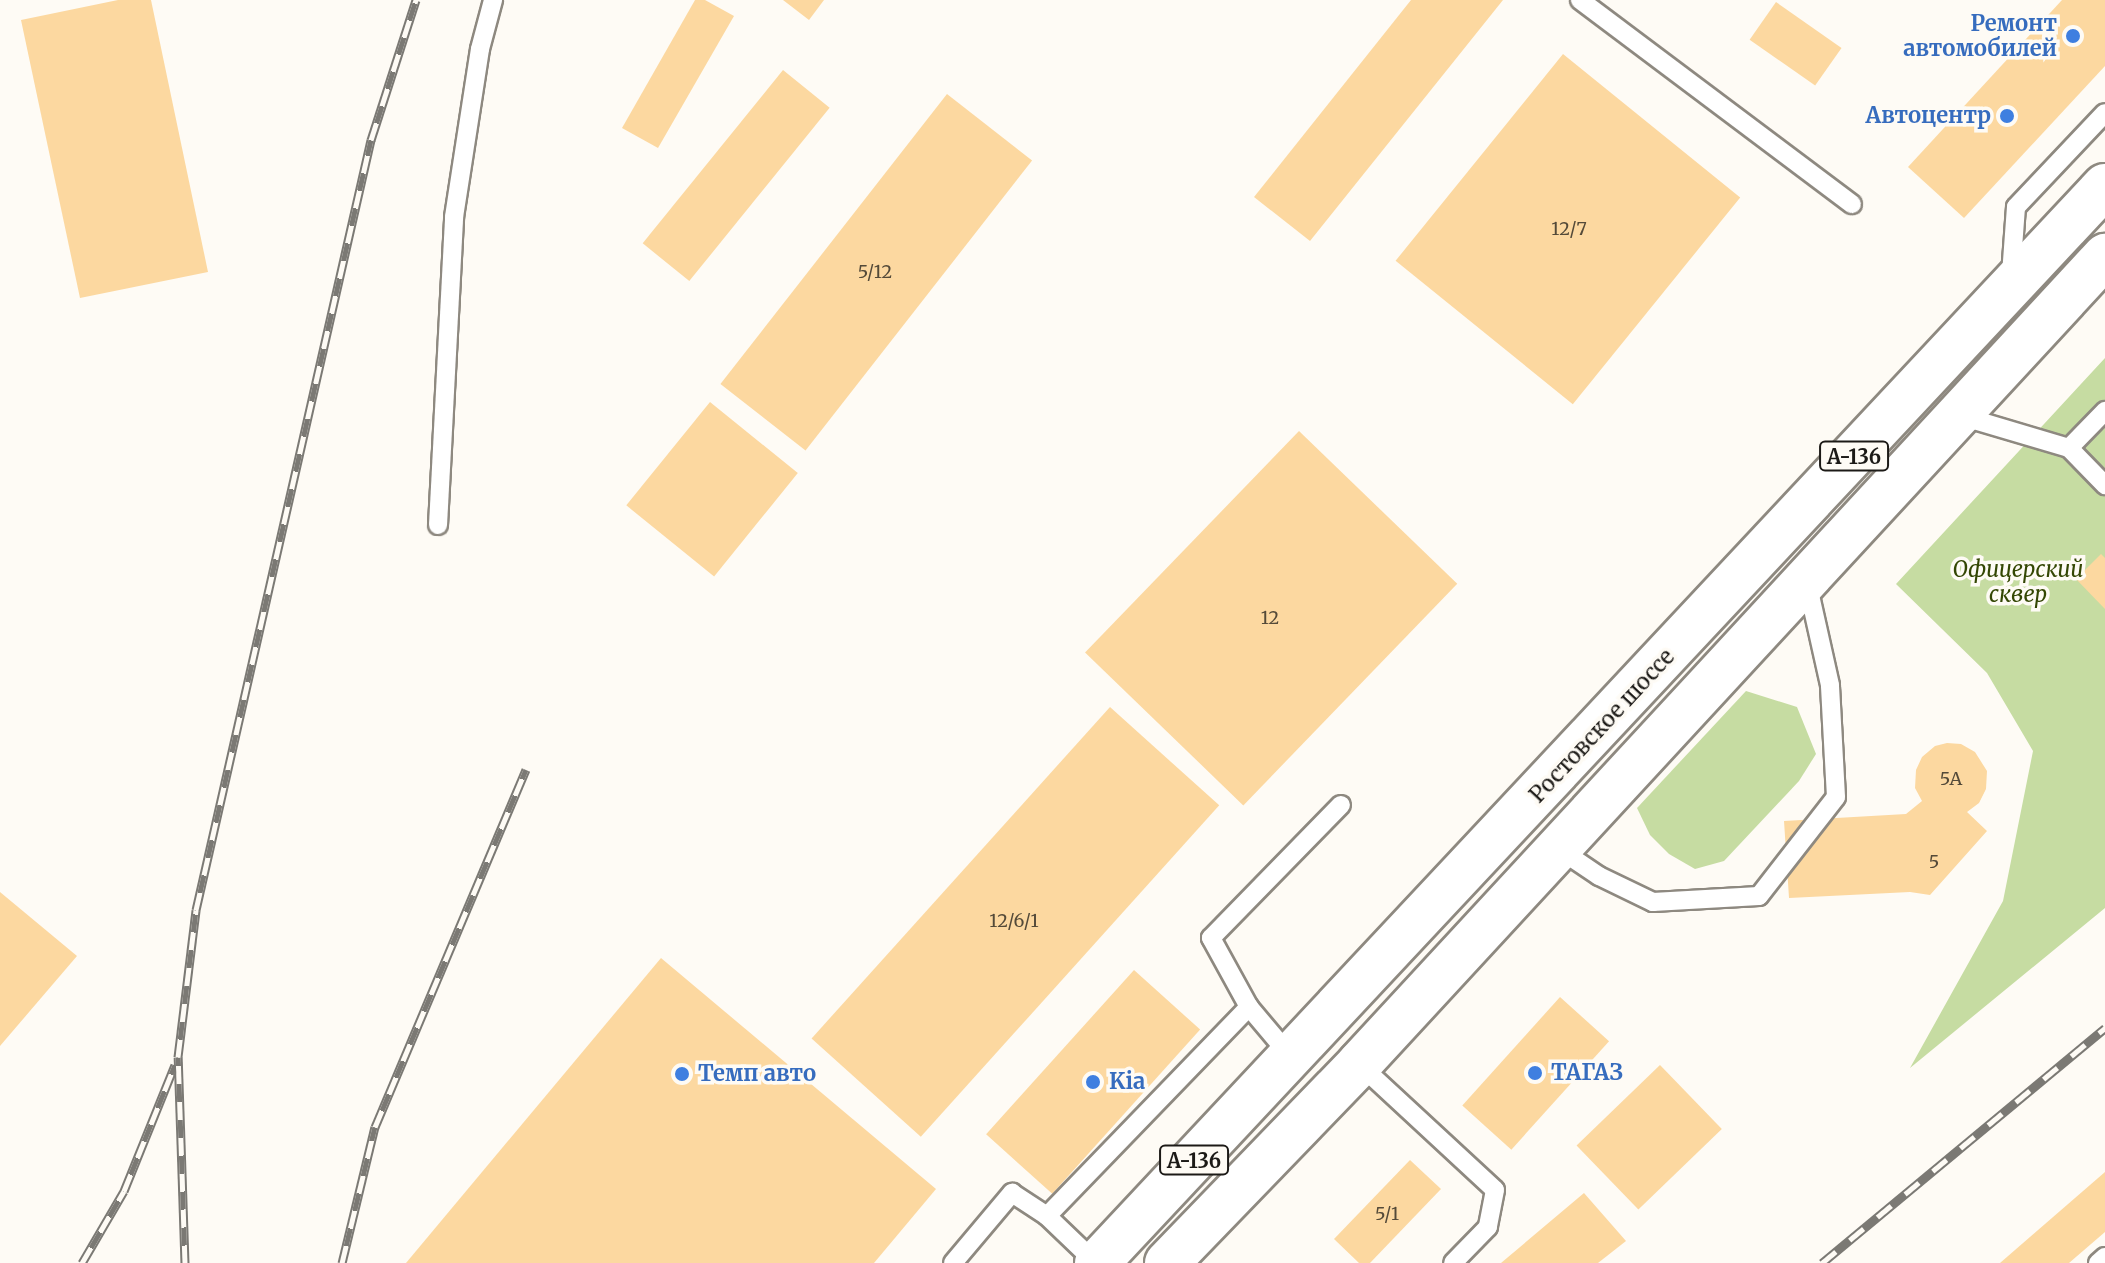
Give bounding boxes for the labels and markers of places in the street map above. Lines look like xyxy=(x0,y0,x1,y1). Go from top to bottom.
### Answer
place label: Ремонт автомобилей xyxy=(1903,10,2057,62)
marker: Ремонт автомобилей xyxy=(2064,27,2082,45)
place label: Автоцентр xyxy=(1866,103,1991,129)
marker: Автоцентр xyxy=(1998,107,2016,125)
place label: ТАГАЗ xyxy=(1551,1060,1623,1086)
place label: Темп авто xyxy=(698,1061,816,1087)
marker: ТАГАЗ xyxy=(1526,1064,1544,1082)
marker: Темп авто xyxy=(673,1065,691,1083)
place label: Kia xyxy=(1109,1069,1145,1095)
marker: Kia xyxy=(1084,1073,1102,1091)

